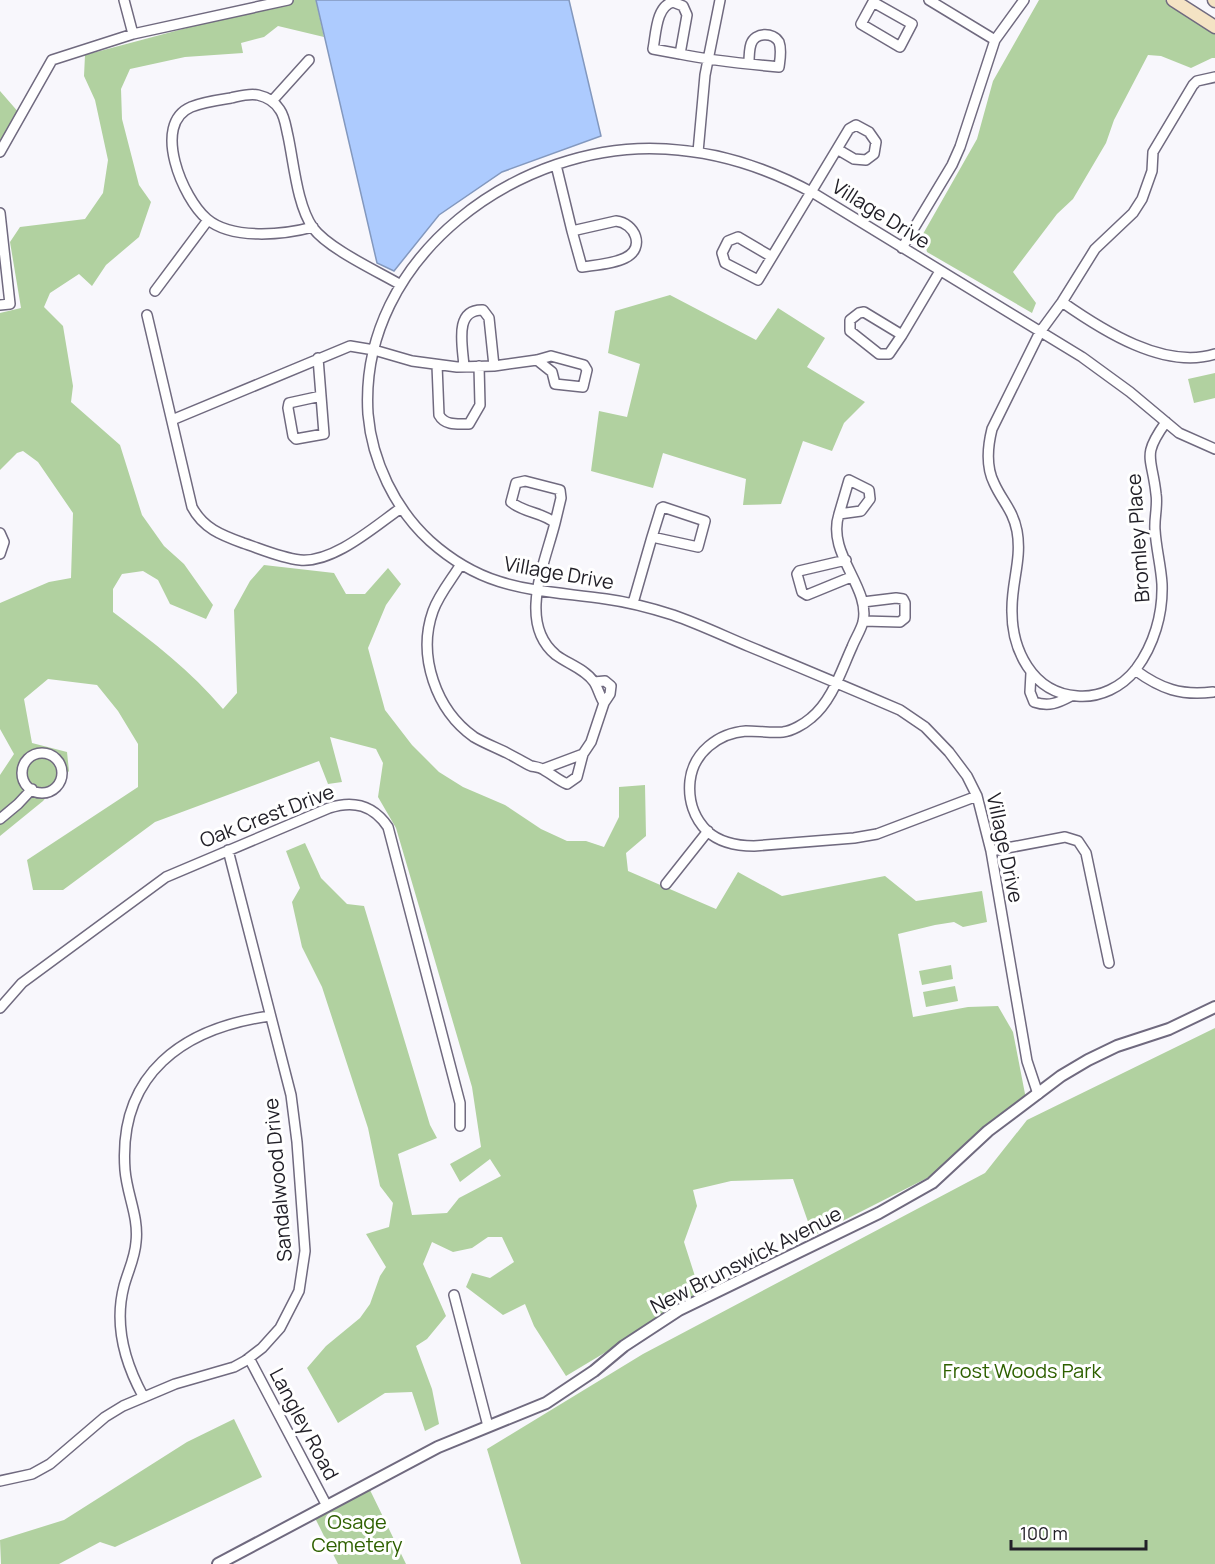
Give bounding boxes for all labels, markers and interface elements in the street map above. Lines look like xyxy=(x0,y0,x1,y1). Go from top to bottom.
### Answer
street label: Village Drive xyxy=(827,173,936,254)
street label: Bromley Place xyxy=(1120,473,1155,603)
street label: Village Drive xyxy=(502,550,616,595)
street label: Oak Crest Drive xyxy=(196,778,338,854)
street label: Village Drive xyxy=(981,791,1030,905)
street label: Sandalwood Drive xyxy=(257,1097,298,1263)
street label: New Brunswick Avenue xyxy=(646,1200,846,1320)
park label: Frost Woods Park xyxy=(943,1357,1102,1384)
street label: Langley Road xyxy=(264,1363,345,1484)
park label: Osage Cemetery xyxy=(311,1508,403,1558)
scale bar xyxy=(1011,1513,1146,1551)
text: 100 m xyxy=(1020,1521,1068,1545)

